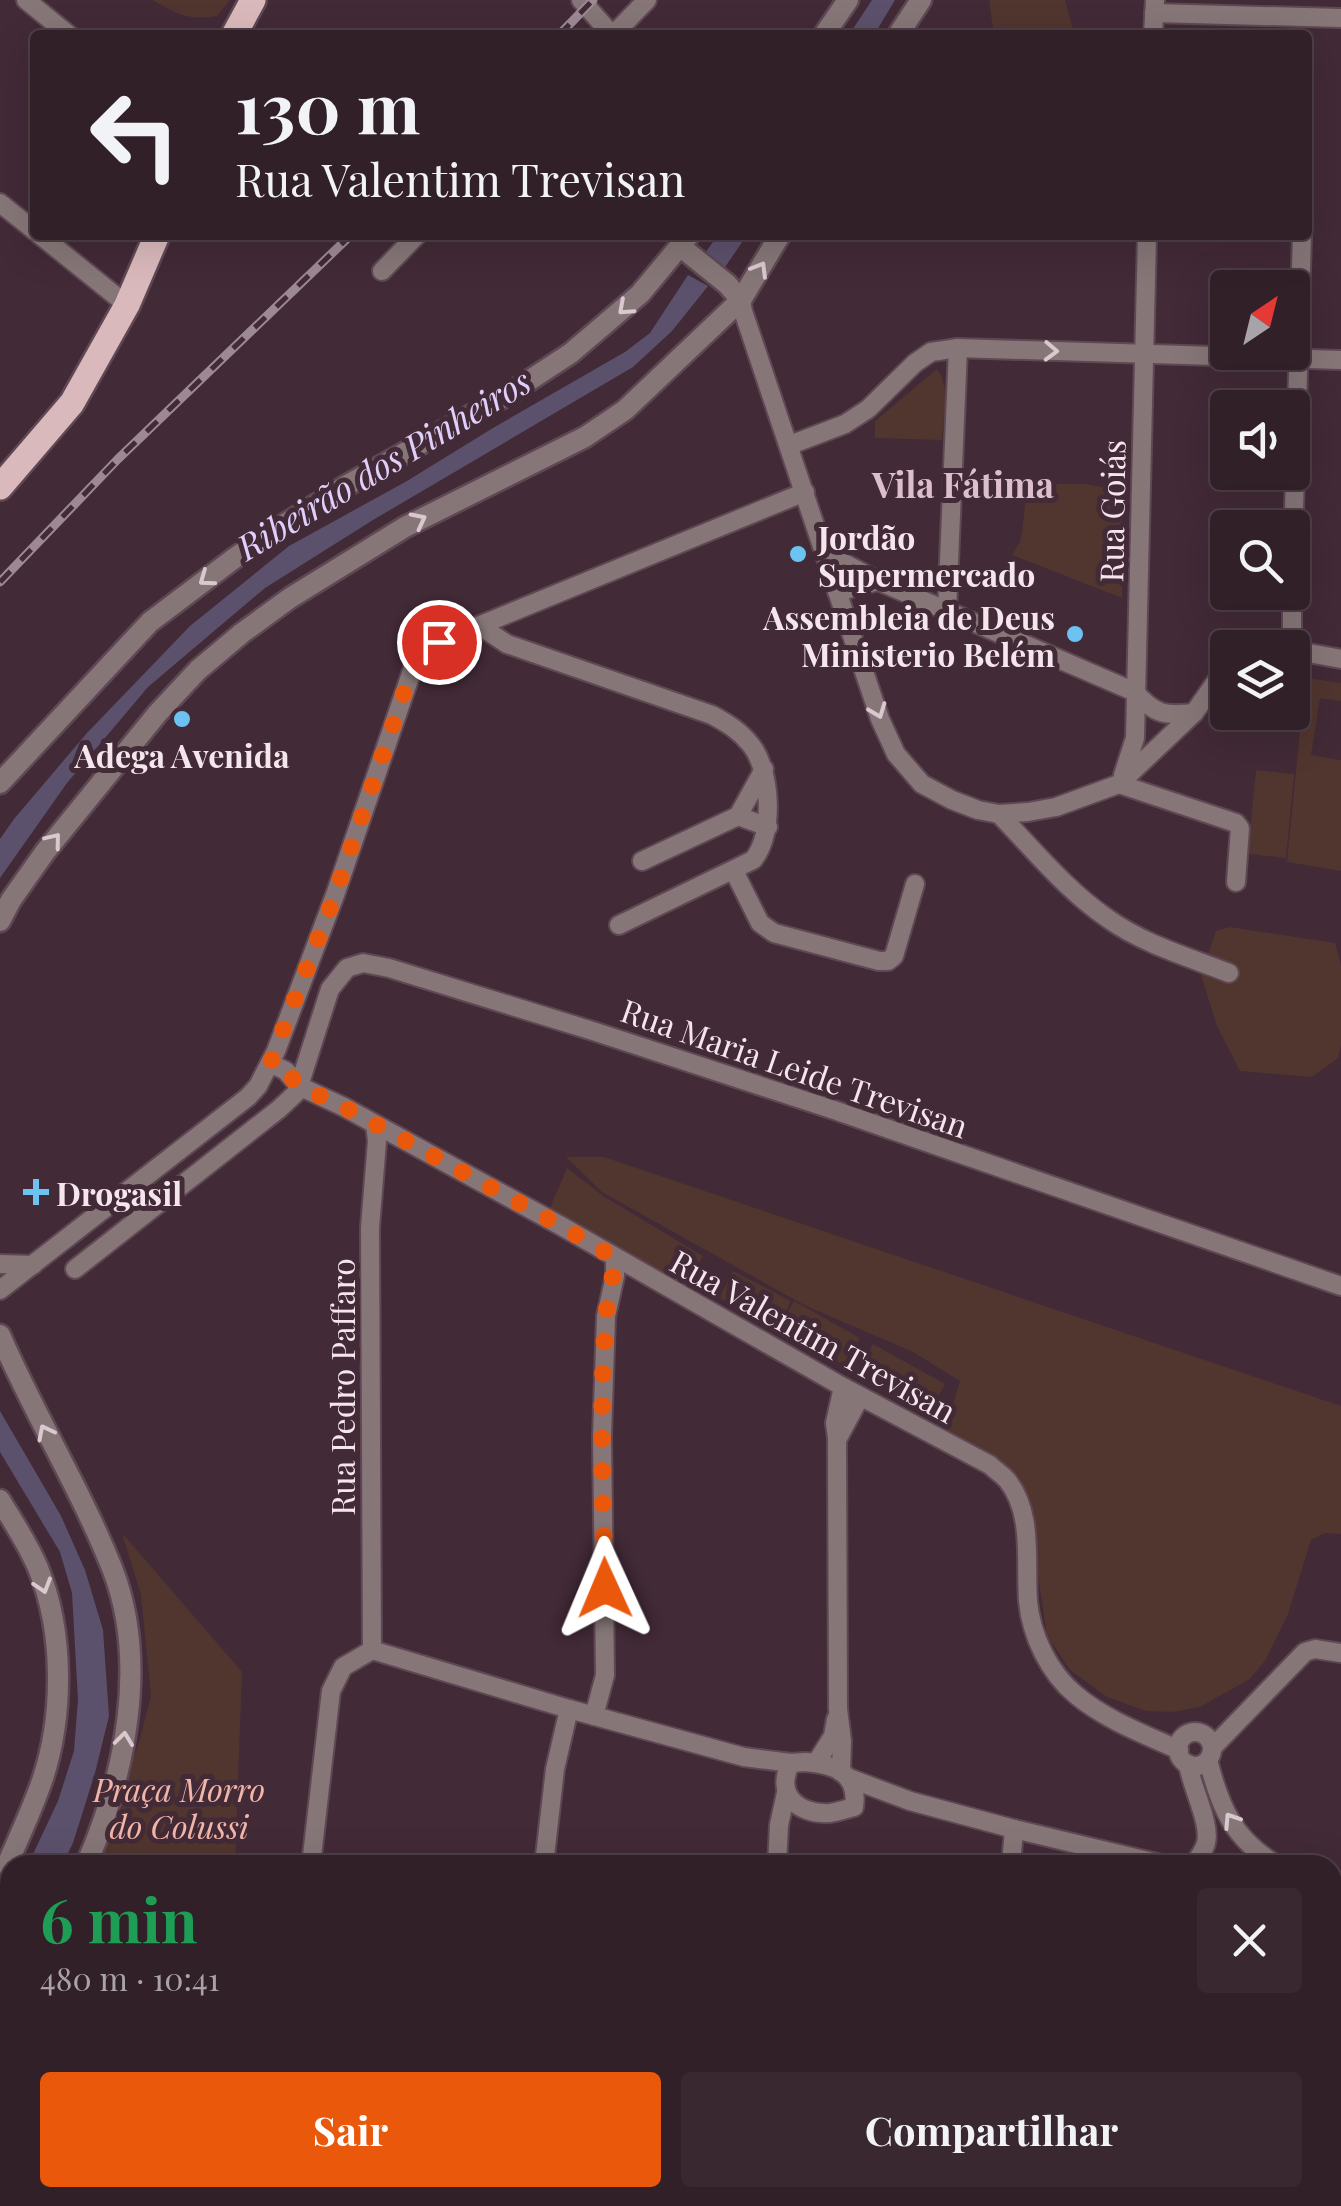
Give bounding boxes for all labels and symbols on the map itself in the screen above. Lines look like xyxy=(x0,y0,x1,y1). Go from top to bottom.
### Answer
one-way arrow xyxy=(748,262,767,280)
north arrow xyxy=(1210,270,1310,370)
one-way arrow xyxy=(618,296,637,314)
one-way arrow xyxy=(1043,341,1059,362)
water label: Ribeirão dos Pinheiros xyxy=(226,357,539,570)
street label: Rua Goiás xyxy=(1088,439,1134,583)
district label: Vila Fátima xyxy=(871,460,1054,507)
one-way arrow xyxy=(409,513,427,532)
place label: Jordão Supermercado xyxy=(817,515,1035,595)
marker: Jordão Supermercado xyxy=(787,543,809,565)
one-way arrow xyxy=(199,567,217,585)
place label: Assembleia de Deus Ministerio Belém xyxy=(762,595,1055,675)
pin xyxy=(397,600,482,685)
marker: Assembleia de Deus Ministerio Belém xyxy=(1064,623,1086,645)
one-way arrow xyxy=(866,702,887,719)
marker: Adega Avenida xyxy=(171,708,193,730)
place label: Adega Avenida xyxy=(73,733,290,776)
one-way arrow xyxy=(42,834,60,852)
street label: Rua Maria Leide Trevisan xyxy=(616,987,974,1147)
place label: Drogasil xyxy=(56,1171,182,1214)
marker: Drogasil xyxy=(25,1181,47,1203)
street label: Rua Valentim Trevisan xyxy=(664,1239,964,1431)
street label: Rua Pedro Paffaro xyxy=(320,1258,363,1516)
one-way arrow xyxy=(38,1424,57,1442)
position arrow xyxy=(553,1536,657,1640)
one-way arrow xyxy=(31,1577,52,1594)
one-way arrow xyxy=(113,1730,134,1747)
park label: Praça Morro do Colussi xyxy=(91,1767,265,1847)
one-way arrow xyxy=(1225,1812,1244,1830)

